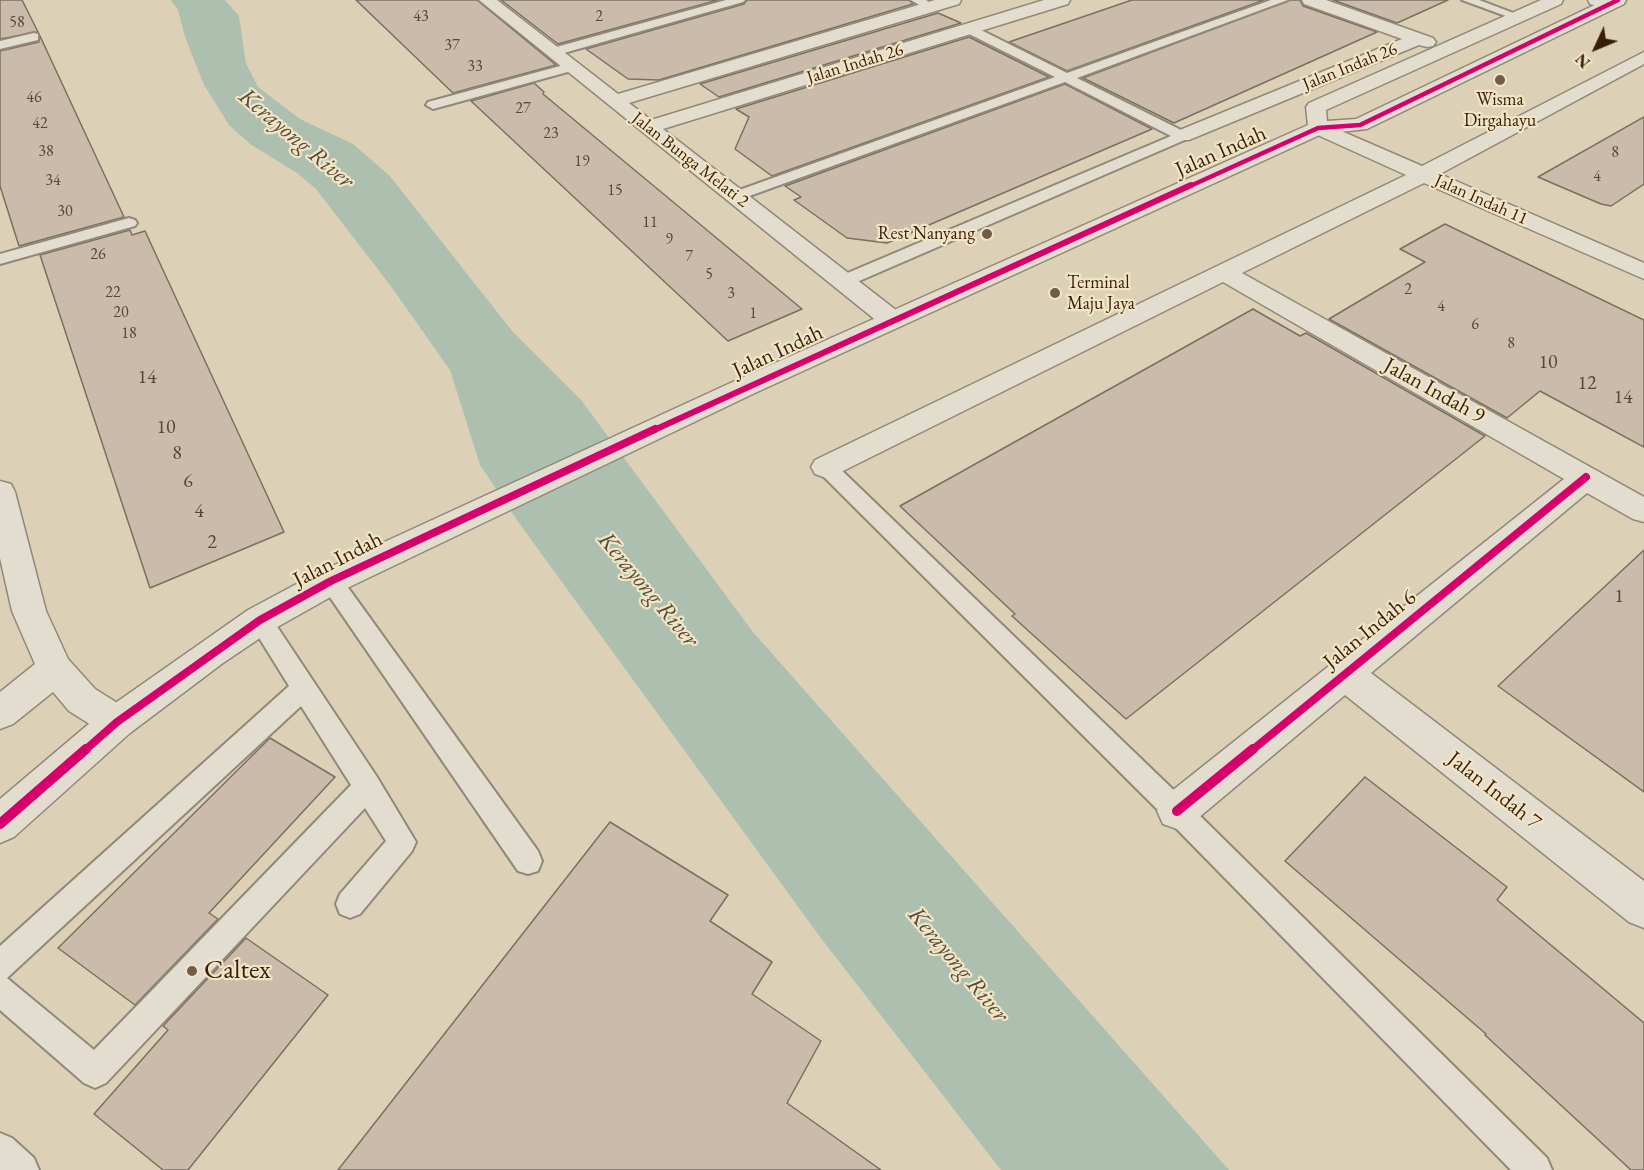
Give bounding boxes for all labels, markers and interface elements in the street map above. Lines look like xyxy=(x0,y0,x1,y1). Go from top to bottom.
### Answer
house number: 43 xyxy=(413,7,429,27)
house number: 2 xyxy=(595,7,603,27)
house number: 58 xyxy=(9,13,25,33)
north arrow xyxy=(1566,18,1626,78)
house number: 37 xyxy=(444,36,460,56)
street label: Jalan Indah 26 xyxy=(1300,38,1400,96)
street label: Jalan Indah 26 xyxy=(804,39,906,89)
text: N xyxy=(1571,49,1595,73)
house number: 33 xyxy=(467,57,483,77)
marker: Wisma Dirgahayu xyxy=(1493,73,1507,87)
water label: Kerayong River xyxy=(233,83,359,195)
house number: 46 xyxy=(26,88,42,108)
place label: Wisma Dirgahayu xyxy=(1464,89,1536,132)
house number: 27 xyxy=(515,99,531,119)
street label: Jalan Bunga Melati 2 xyxy=(627,108,753,212)
house number: 42 xyxy=(32,114,48,134)
street label: Jalan Indah xyxy=(1171,120,1271,184)
house number: 23 xyxy=(543,124,559,144)
house number: 38 xyxy=(38,142,54,162)
house number: 8 xyxy=(1611,143,1619,163)
house number: 19 xyxy=(574,152,590,172)
house number: 4 xyxy=(1593,167,1601,187)
street label: Jalan Indah 11 xyxy=(1431,170,1531,230)
house number: 34 xyxy=(45,171,61,191)
house number: 15 xyxy=(607,181,623,201)
house number: 30 xyxy=(57,202,73,222)
house number: 11 xyxy=(642,213,658,233)
place label: Rest Nanyang xyxy=(878,223,975,245)
marker: Rest Nanyang xyxy=(980,227,994,241)
house number: 9 xyxy=(665,230,673,250)
house number: 26 xyxy=(90,245,106,265)
house number: 7 xyxy=(685,247,693,267)
house number: 5 xyxy=(705,265,713,285)
place label: Terminal Maju Jaya xyxy=(1067,272,1135,314)
house number: 2 xyxy=(1404,280,1412,300)
house number: 22 xyxy=(105,283,121,303)
house number: 3 xyxy=(727,284,735,304)
marker: Terminal Maju Jaya xyxy=(1048,286,1062,300)
house number: 4 xyxy=(1437,297,1445,317)
house number: 20 xyxy=(113,303,129,323)
house number: 1 xyxy=(749,304,757,324)
house number: 6 xyxy=(1471,315,1479,335)
street label: Jalan Indah xyxy=(729,320,827,384)
house number: 18 xyxy=(121,324,137,344)
house number: 8 xyxy=(1507,334,1515,354)
house number: 10 xyxy=(1538,351,1558,375)
street label: Jalan Indah 9 xyxy=(1379,352,1489,430)
house number: 14 xyxy=(137,366,157,390)
house number: 12 xyxy=(1577,372,1597,396)
house number: 14 xyxy=(1613,386,1633,410)
house number: 10 xyxy=(156,416,176,440)
house number: 8 xyxy=(172,442,182,466)
house number: 6 xyxy=(183,470,193,494)
house number: 4 xyxy=(194,500,204,524)
street label: Jalan Indah xyxy=(289,526,387,594)
water label: Kerayong River xyxy=(592,527,704,653)
house number: 2 xyxy=(207,531,217,555)
street label: Jalan Indah 6 xyxy=(1318,585,1422,675)
house number: 1 xyxy=(1614,585,1624,609)
street label: Jalan Indah 7 xyxy=(1442,746,1546,836)
water label: Kerayong River xyxy=(902,902,1014,1028)
place label: Caltex xyxy=(204,955,271,987)
marker: Caltex xyxy=(185,964,199,978)

